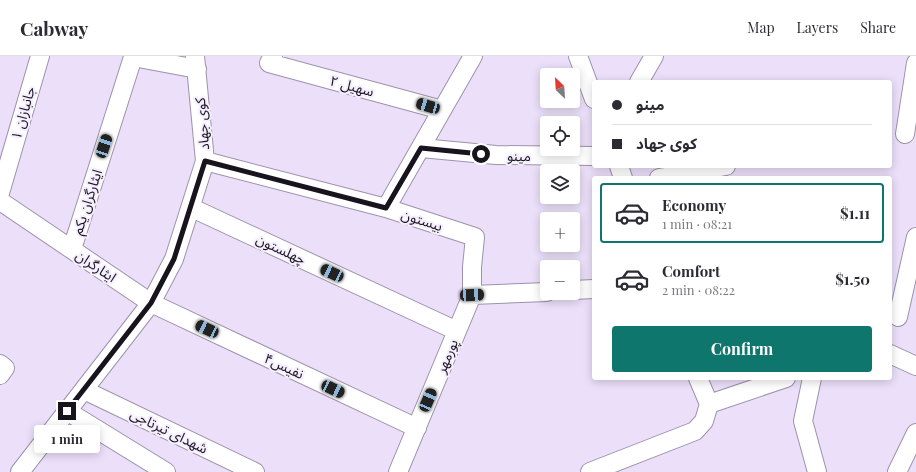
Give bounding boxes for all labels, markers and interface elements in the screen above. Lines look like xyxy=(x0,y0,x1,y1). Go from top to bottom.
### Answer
text: Cabway xyxy=(20,15,88,41)
text: Map xyxy=(747,18,775,37)
text: Layers xyxy=(797,18,838,37)
text: Share xyxy=(860,18,896,37)
north arrow xyxy=(540,68,580,108)
map controls xyxy=(540,68,580,300)
street label: سهیل ۲ xyxy=(328,71,376,101)
street label: جانبازان ۱ xyxy=(6,84,39,142)
text: مینو xyxy=(636,94,665,114)
street label: کوی جهاد xyxy=(190,97,213,151)
car xyxy=(415,97,441,115)
button: locate xyxy=(540,116,580,156)
car xyxy=(95,133,113,159)
text: کوی جهاد xyxy=(636,133,697,153)
route start xyxy=(472,145,490,163)
street label: مینو xyxy=(507,146,531,165)
button: layers xyxy=(540,164,580,204)
street label: ایثارگران یکم xyxy=(67,167,108,238)
icon: car xyxy=(614,195,650,231)
text: Economy xyxy=(662,195,726,215)
text: $1.11 xyxy=(840,203,870,223)
street label: بیستون xyxy=(399,204,445,235)
button: + xyxy=(540,212,580,252)
text: 1 min · 08:21 xyxy=(662,215,732,232)
street label: چهلستون xyxy=(253,229,309,269)
street label: ایثارگران xyxy=(72,245,120,286)
button: − xyxy=(540,260,580,300)
icon: car xyxy=(614,261,650,297)
text: Comfort xyxy=(662,261,720,281)
car xyxy=(319,262,345,284)
text: $1.50 xyxy=(835,269,870,289)
text: 2 min · 08:22 xyxy=(662,281,735,298)
car xyxy=(460,288,484,302)
car xyxy=(194,318,220,340)
button: Confirm xyxy=(612,326,872,372)
street label: پورمهر xyxy=(430,336,463,377)
street label: نفیس۴ xyxy=(261,348,307,383)
car xyxy=(320,378,346,400)
car xyxy=(418,387,438,413)
route end xyxy=(58,402,76,420)
street label: شهدای تیرتاجی xyxy=(127,404,211,458)
callout: 1 min xyxy=(34,425,100,453)
text: 1 min xyxy=(51,430,83,447)

